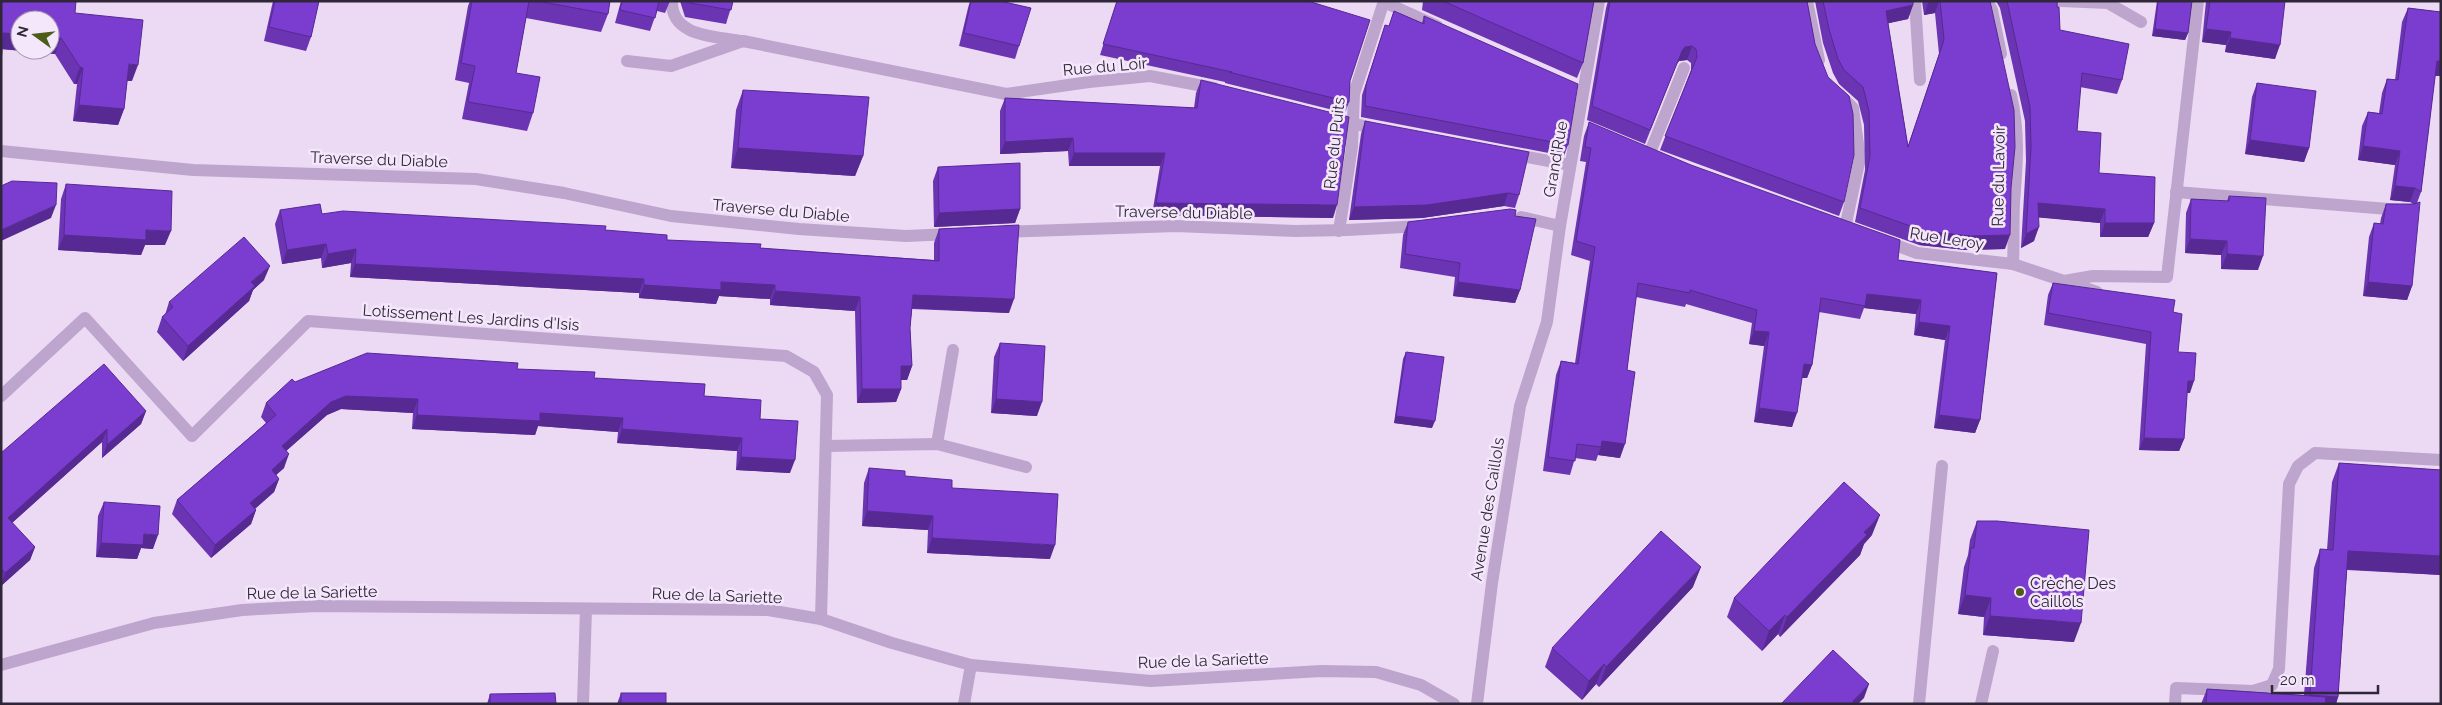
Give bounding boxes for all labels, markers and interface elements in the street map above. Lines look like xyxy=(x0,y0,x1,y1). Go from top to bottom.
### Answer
north arrow xyxy=(10,10,60,60)
text: N xyxy=(13,24,32,39)
street label: Rue du Loir xyxy=(1062,53,1148,80)
street label: Rue du Puits xyxy=(1320,96,1349,190)
street label: Grand'Rue xyxy=(1539,119,1572,199)
street label: Rue du Lavoir xyxy=(1988,125,2009,227)
street label: Traverse du Diable xyxy=(310,148,448,171)
street label: Traverse du Diable xyxy=(712,195,850,226)
street label: Traverse du Diable xyxy=(1115,202,1253,223)
street label: Rue Leroy xyxy=(1908,223,1986,254)
street label: Lotissement Les Jardins d'Isis xyxy=(362,300,580,335)
street label: Avenue des Caillols xyxy=(1467,436,1508,582)
place label: Crèche Des Caillols xyxy=(2030,574,2116,611)
street label: Rue de la Sariette xyxy=(247,582,378,603)
street label: Rue de la Sariette xyxy=(651,584,783,607)
marker: Crèche Des Caillols xyxy=(2014,586,2026,598)
street label: Rue de la Sariette xyxy=(1137,649,1269,672)
scale bar xyxy=(2272,662,2378,694)
text: 20 m xyxy=(2280,671,2315,689)

